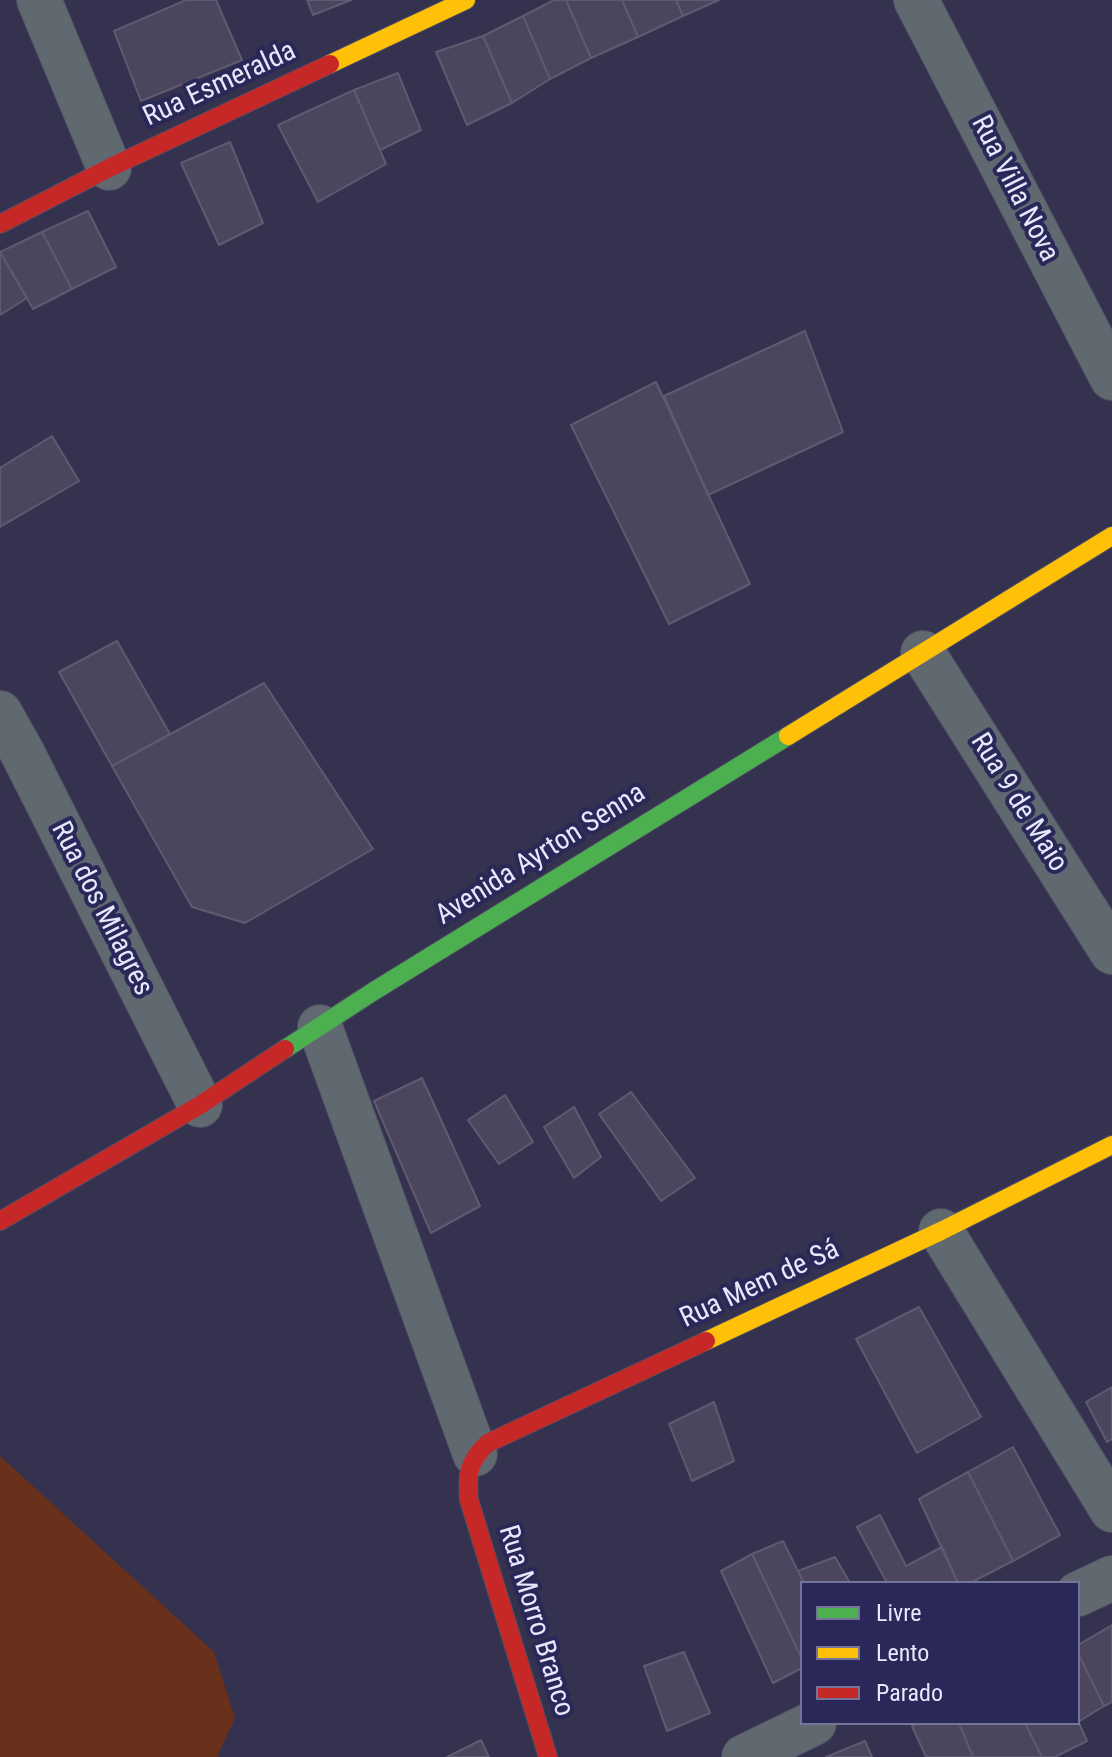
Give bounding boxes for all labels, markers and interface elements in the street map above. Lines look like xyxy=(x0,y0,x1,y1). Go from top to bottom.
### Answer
street label: Rua Esmeralda xyxy=(138,35,302,135)
street label: Rua Villa Nova xyxy=(963,110,1065,268)
street label: Rua 9 de Maio xyxy=(962,728,1074,878)
street label: Avenida Ayrton Senna xyxy=(430,777,652,933)
street label: Rua dos Milagres xyxy=(43,816,159,1002)
street label: Rua Mem de Sá xyxy=(675,1234,845,1336)
street label: Rua Morro Branco xyxy=(490,1521,580,1721)
legend xyxy=(800,1581,1080,1725)
text: Livre xyxy=(876,1599,922,1627)
text: Lento xyxy=(876,1639,929,1667)
text: Parado xyxy=(876,1679,943,1707)

